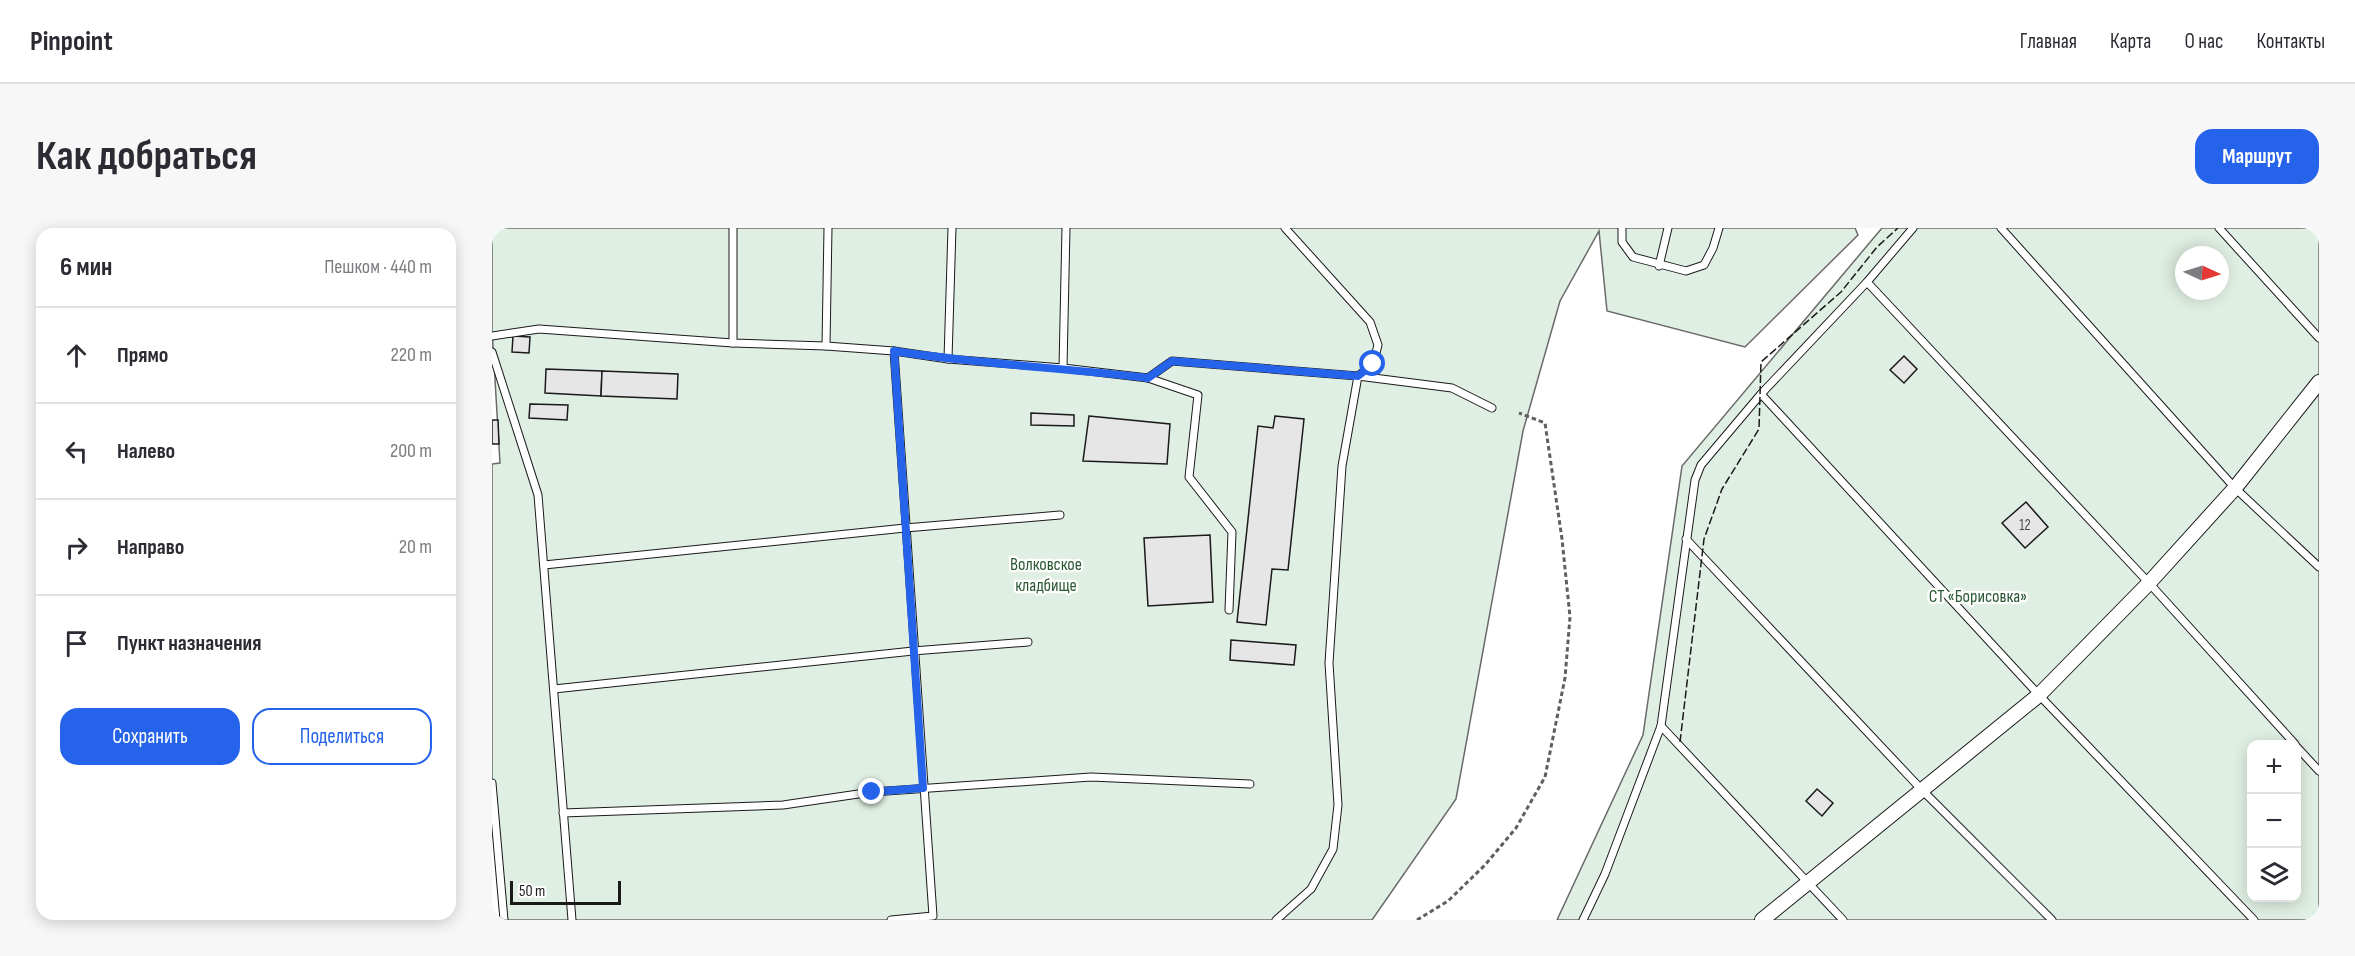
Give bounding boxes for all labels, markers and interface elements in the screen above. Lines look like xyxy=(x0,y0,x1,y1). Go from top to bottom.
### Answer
text: Pinpoint xyxy=(30,25,113,58)
text: Главная xyxy=(2020,29,2077,54)
text: Карта xyxy=(2110,29,2151,54)
text: О нас xyxy=(2184,29,2223,54)
text: Контакты xyxy=(2256,29,2325,54)
button: Маршрут xyxy=(2195,129,2319,184)
text: Как добраться xyxy=(36,131,257,182)
north arrow xyxy=(2175,246,2229,300)
text: 6 мин xyxy=(60,252,112,283)
text: Пешком · 440 m xyxy=(324,255,432,279)
icon: ahead xyxy=(60,339,93,372)
text: Прямо xyxy=(117,342,168,369)
text: 220 m xyxy=(391,343,432,367)
route start xyxy=(1359,350,1385,376)
icon: left xyxy=(60,435,93,468)
text: Налево xyxy=(117,438,175,465)
text: 200 m xyxy=(390,439,432,463)
house number: 12 xyxy=(2019,516,2031,535)
icon: right xyxy=(60,531,93,564)
text: Направо xyxy=(117,534,184,561)
text: 20 m xyxy=(399,535,432,559)
park label: Волковское кладбище xyxy=(1010,554,1082,596)
park label: СТ «Борисовка» xyxy=(1929,586,2027,607)
icon: arrive xyxy=(60,627,93,660)
text: Пункт назначения xyxy=(117,630,261,657)
button: Сохранить xyxy=(60,708,240,765)
button: Поделиться xyxy=(252,708,432,765)
map controls xyxy=(2247,740,2301,902)
button: + xyxy=(2247,740,2301,794)
route end xyxy=(858,778,884,804)
button: − xyxy=(2247,794,2301,848)
button: layers xyxy=(2247,848,2301,902)
scale bar xyxy=(510,878,621,906)
text: 50 m xyxy=(519,882,545,901)

